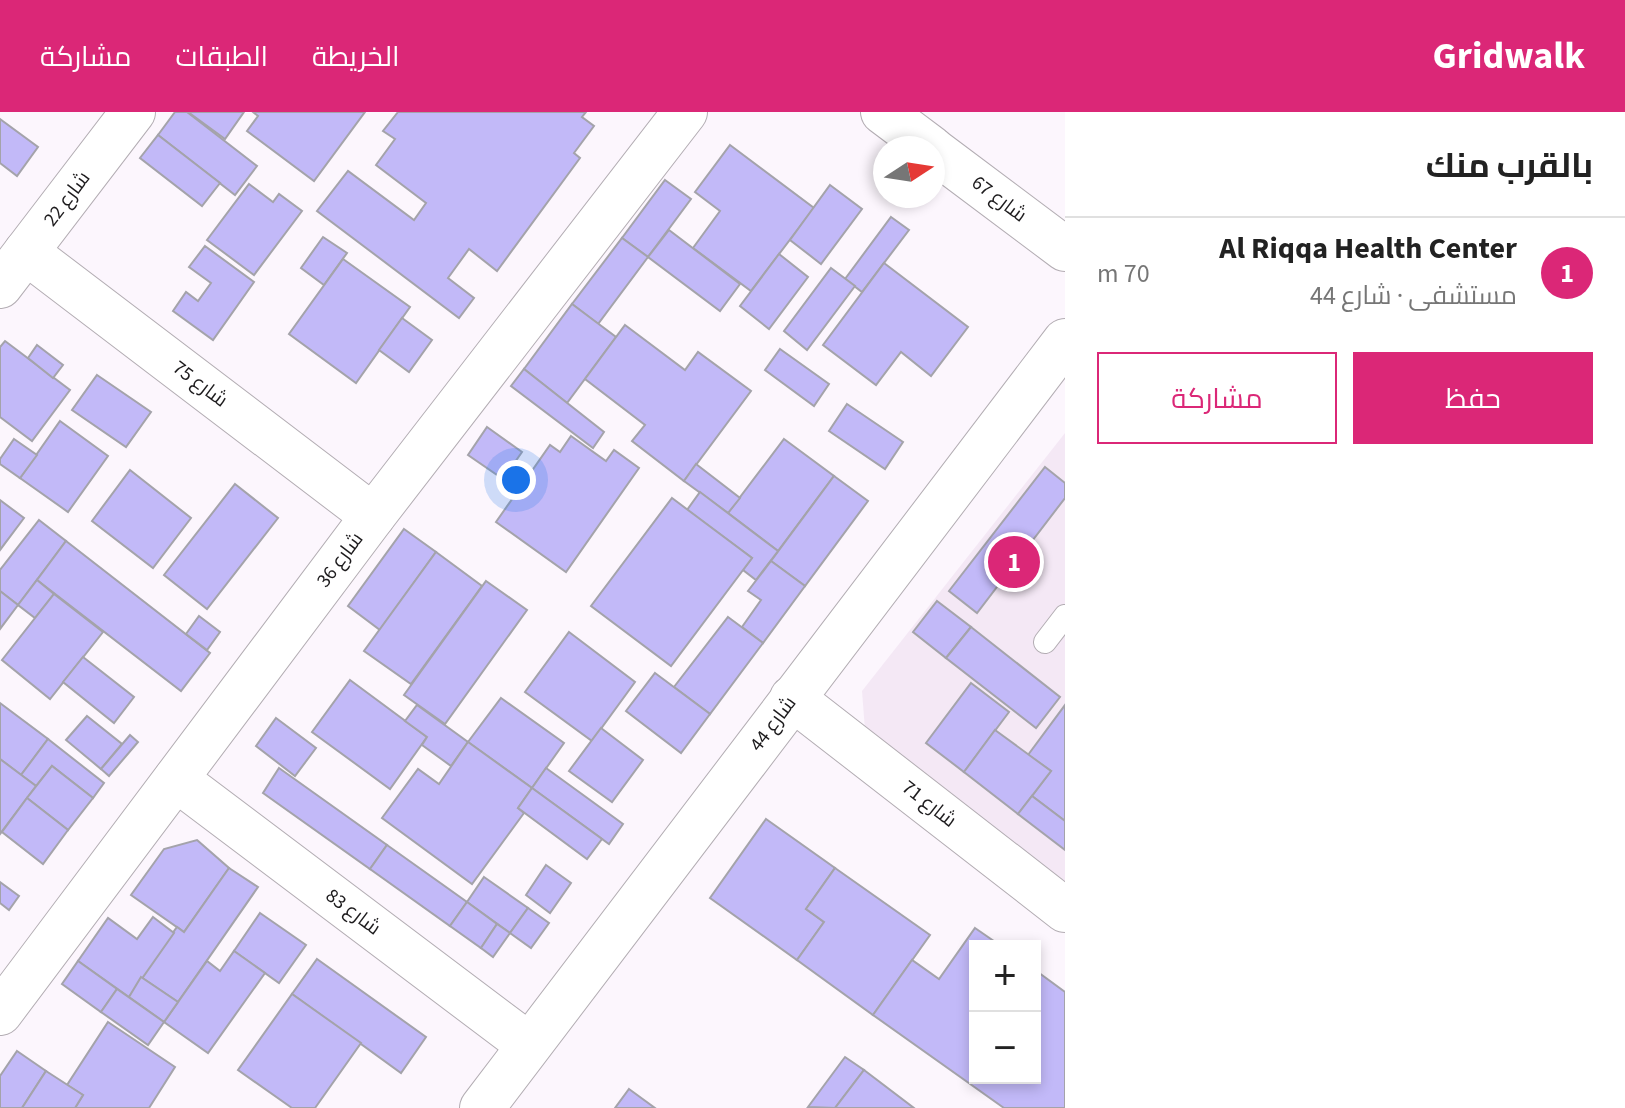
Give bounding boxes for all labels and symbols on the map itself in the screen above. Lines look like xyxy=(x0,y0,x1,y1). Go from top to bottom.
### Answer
north arrow xyxy=(873,136,945,208)
street label: شارع 22 xyxy=(37,166,97,232)
street label: شارع 67 xyxy=(966,169,1032,229)
street label: شارع 75 xyxy=(167,354,233,414)
your location xyxy=(496,460,536,500)
street label: شارع 36 xyxy=(310,527,370,593)
pin: 1 xyxy=(988,532,1040,592)
street label: شارع 44 xyxy=(743,691,803,757)
street label: شارع 71 xyxy=(896,774,962,834)
street label: شارع 83 xyxy=(320,882,386,942)

